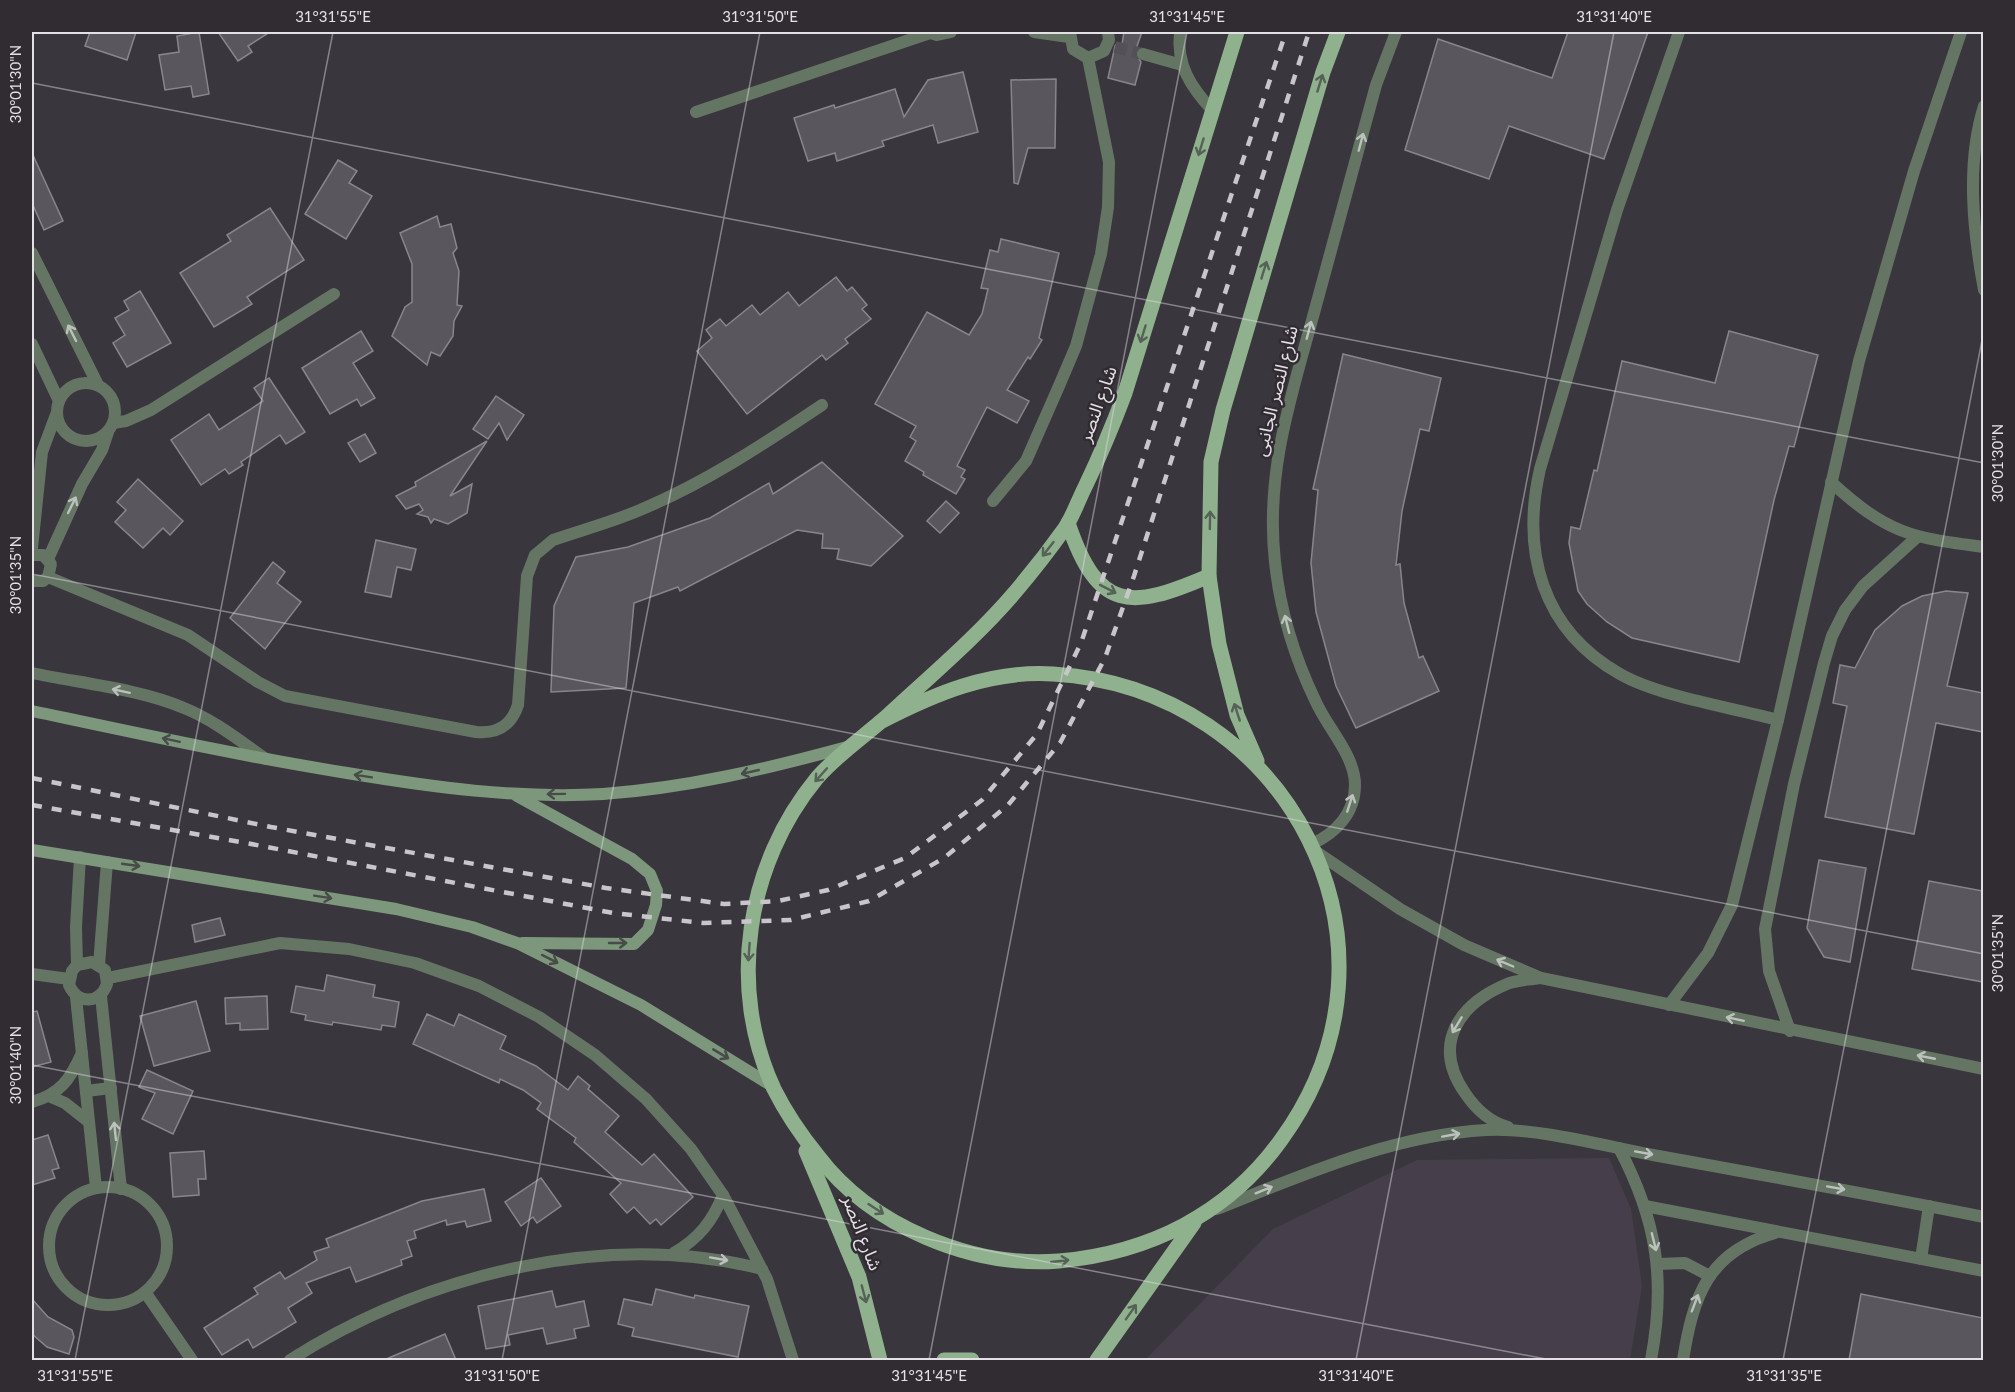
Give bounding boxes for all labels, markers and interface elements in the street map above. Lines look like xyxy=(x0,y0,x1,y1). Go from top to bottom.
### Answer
text: 31°31'55"E xyxy=(295,7,371,25)
text: 31°31'50"E xyxy=(722,7,798,25)
text: 31°31'45"E xyxy=(1149,7,1225,25)
text: 31°31'40"E xyxy=(1576,7,1652,25)
text: 30°01'30"N xyxy=(6,45,24,123)
one-way arrow xyxy=(1315,74,1326,93)
one-way arrow xyxy=(1356,133,1367,152)
one-way arrow xyxy=(1195,137,1206,156)
one-way arrow xyxy=(1259,261,1270,280)
one-way arrow xyxy=(1304,321,1316,340)
street label: شارع النصر الجانبى xyxy=(1248,323,1306,459)
one-way arrow xyxy=(65,324,77,342)
one-way arrow xyxy=(1137,324,1148,343)
street label: شارع النصر xyxy=(1073,363,1125,447)
text: 30°01'30"N xyxy=(1988,424,2006,502)
one-way arrow xyxy=(66,496,78,514)
one-way arrow xyxy=(1204,511,1216,531)
text: 30°01'35"N xyxy=(6,536,24,614)
one-way arrow xyxy=(1042,541,1054,557)
one-way arrow xyxy=(1099,583,1116,595)
one-way arrow xyxy=(1280,615,1292,634)
one-way arrow xyxy=(111,685,130,697)
one-way arrow xyxy=(1231,703,1242,722)
one-way arrow xyxy=(162,734,181,745)
one-way arrow xyxy=(740,767,759,779)
one-way arrow xyxy=(814,767,828,782)
one-way arrow xyxy=(353,770,373,781)
one-way arrow xyxy=(547,788,567,800)
one-way arrow xyxy=(1346,794,1357,813)
one-way arrow xyxy=(120,860,140,871)
one-way arrow xyxy=(313,892,332,903)
text: 30°01'35"N xyxy=(1988,914,2006,992)
one-way arrow xyxy=(607,937,627,949)
one-way arrow xyxy=(743,942,754,962)
one-way arrow xyxy=(541,954,559,966)
one-way arrow xyxy=(1497,957,1515,968)
one-way arrow xyxy=(1726,1013,1745,1024)
one-way arrow xyxy=(1450,1016,1462,1033)
text: 30°01'40"N xyxy=(6,1026,24,1104)
one-way arrow xyxy=(712,1049,729,1061)
one-way arrow xyxy=(1917,1051,1936,1062)
one-way arrow xyxy=(109,1121,120,1141)
one-way arrow xyxy=(1441,1129,1460,1140)
one-way arrow xyxy=(1633,1148,1653,1159)
one-way arrow xyxy=(1825,1183,1845,1194)
one-way arrow xyxy=(1255,1184,1273,1195)
street label: شارع النصر xyxy=(834,1191,887,1275)
one-way arrow xyxy=(868,1203,884,1215)
one-way arrow xyxy=(1649,1232,1660,1251)
one-way arrow xyxy=(708,1254,728,1265)
one-way arrow xyxy=(1050,1255,1070,1266)
one-way arrow xyxy=(858,1284,870,1303)
one-way arrow xyxy=(1690,1295,1701,1313)
one-way arrow xyxy=(1125,1305,1137,1321)
text: 31°31'55"E xyxy=(37,1366,113,1384)
text: 31°31'50"E xyxy=(464,1366,540,1384)
text: 31°31'45"E xyxy=(891,1366,967,1384)
text: 31°31'40"E xyxy=(1318,1366,1394,1384)
text: 31°31'35"E xyxy=(1746,1366,1822,1384)

